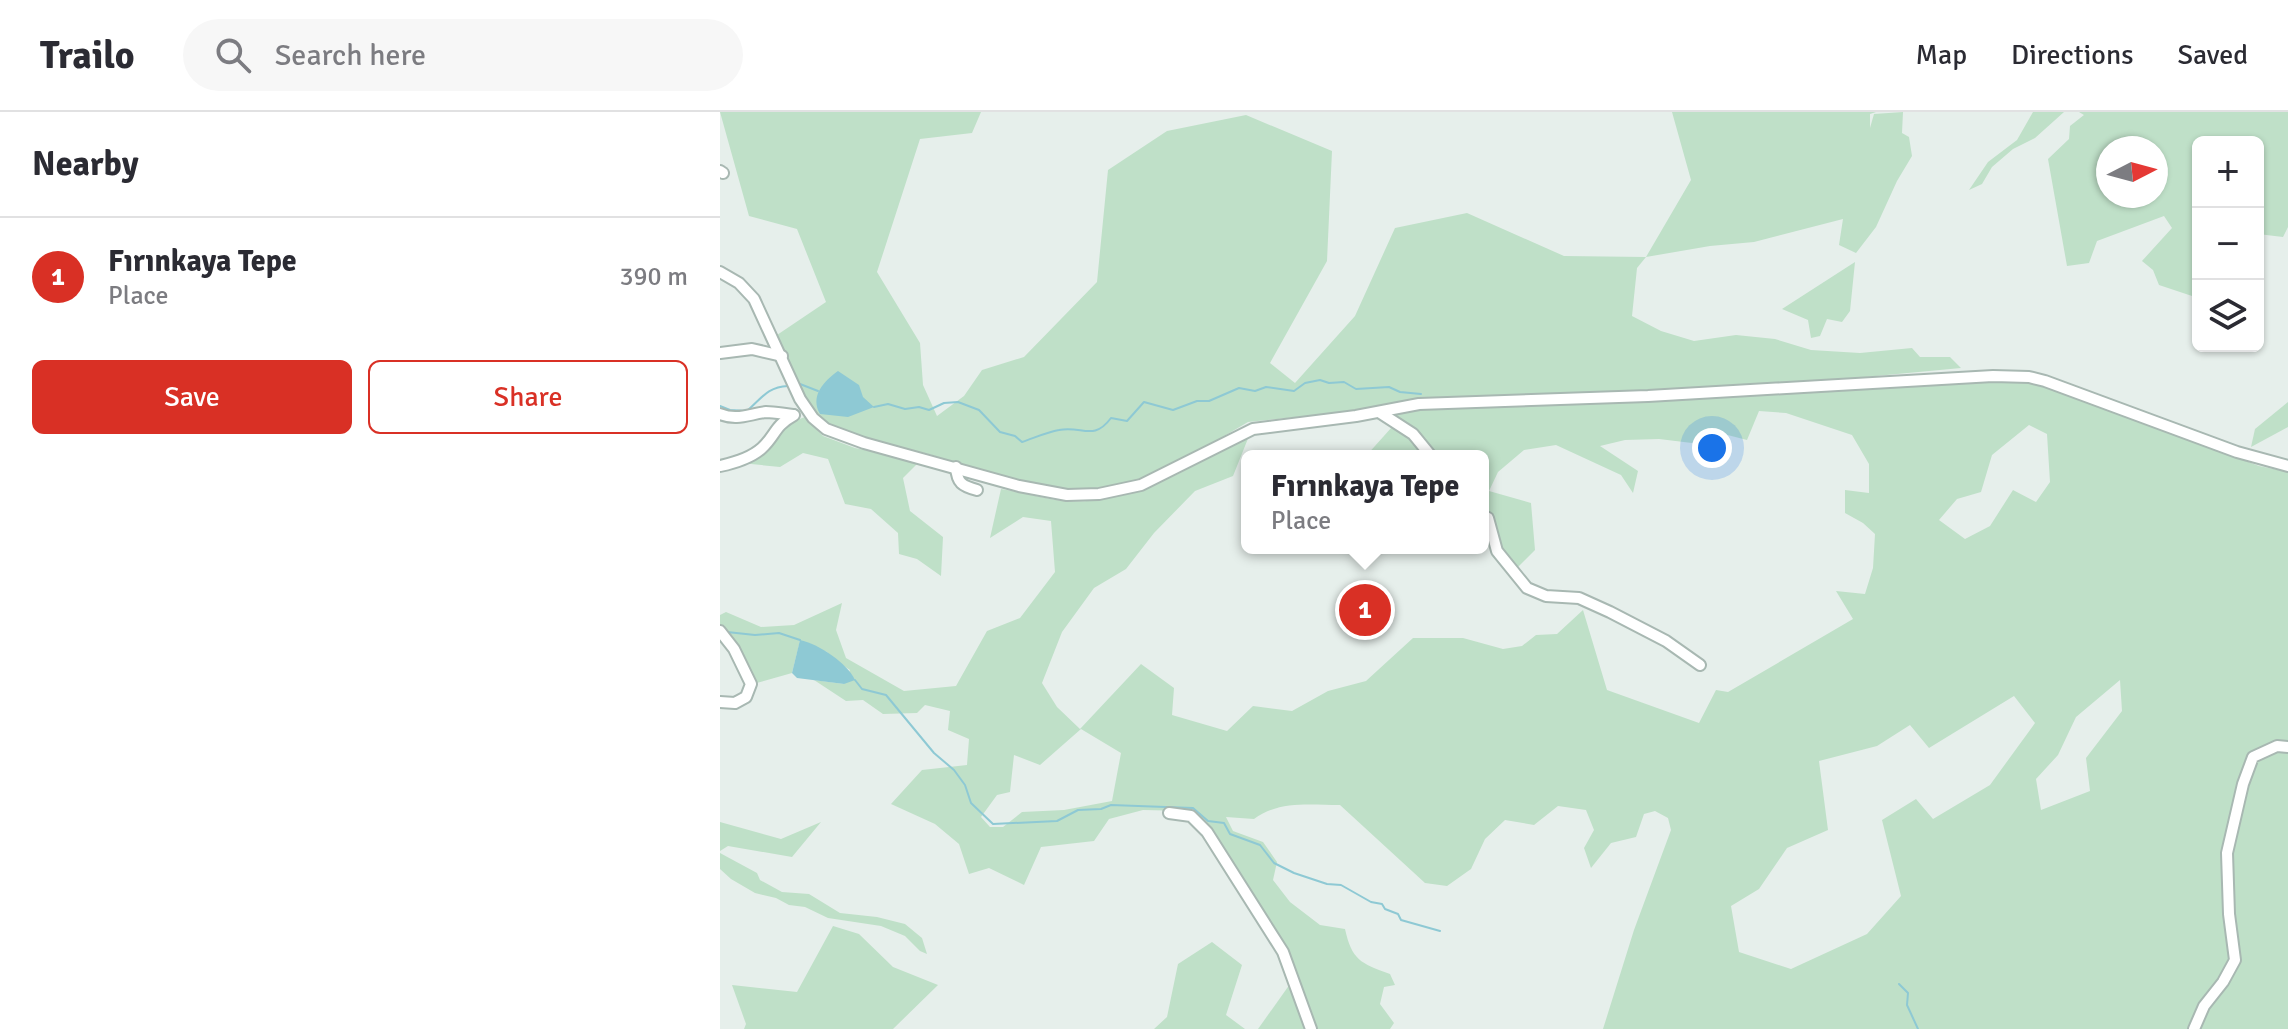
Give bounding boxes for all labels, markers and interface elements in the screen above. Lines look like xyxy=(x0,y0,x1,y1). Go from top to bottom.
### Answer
search box xyxy=(183,19,743,91)
text: Trailo xyxy=(40,32,135,79)
icon: search xyxy=(211,33,255,77)
text: Search here xyxy=(275,37,426,74)
text: Map xyxy=(1915,38,1967,72)
text: Directions xyxy=(2011,38,2133,72)
text: Saved xyxy=(2177,38,2248,72)
north arrow xyxy=(2096,136,2168,208)
map controls xyxy=(2192,136,2264,352)
button: + xyxy=(2192,136,2264,208)
text: Nearby xyxy=(32,143,139,185)
button: − xyxy=(2192,208,2264,280)
text: Fırınkaya Tepe xyxy=(108,243,297,280)
text: 1 xyxy=(51,261,65,293)
text: 390 m xyxy=(619,261,688,293)
text: Place xyxy=(108,280,169,312)
button: layers xyxy=(2192,280,2264,352)
button: Save xyxy=(32,360,352,434)
button: Share xyxy=(368,360,688,434)
your location xyxy=(1692,428,1732,468)
popup xyxy=(1241,450,1489,554)
text: Fırınkaya Tepe xyxy=(1271,468,1459,505)
text: Place xyxy=(1271,505,1331,537)
pin: 1 xyxy=(1339,580,1391,640)

